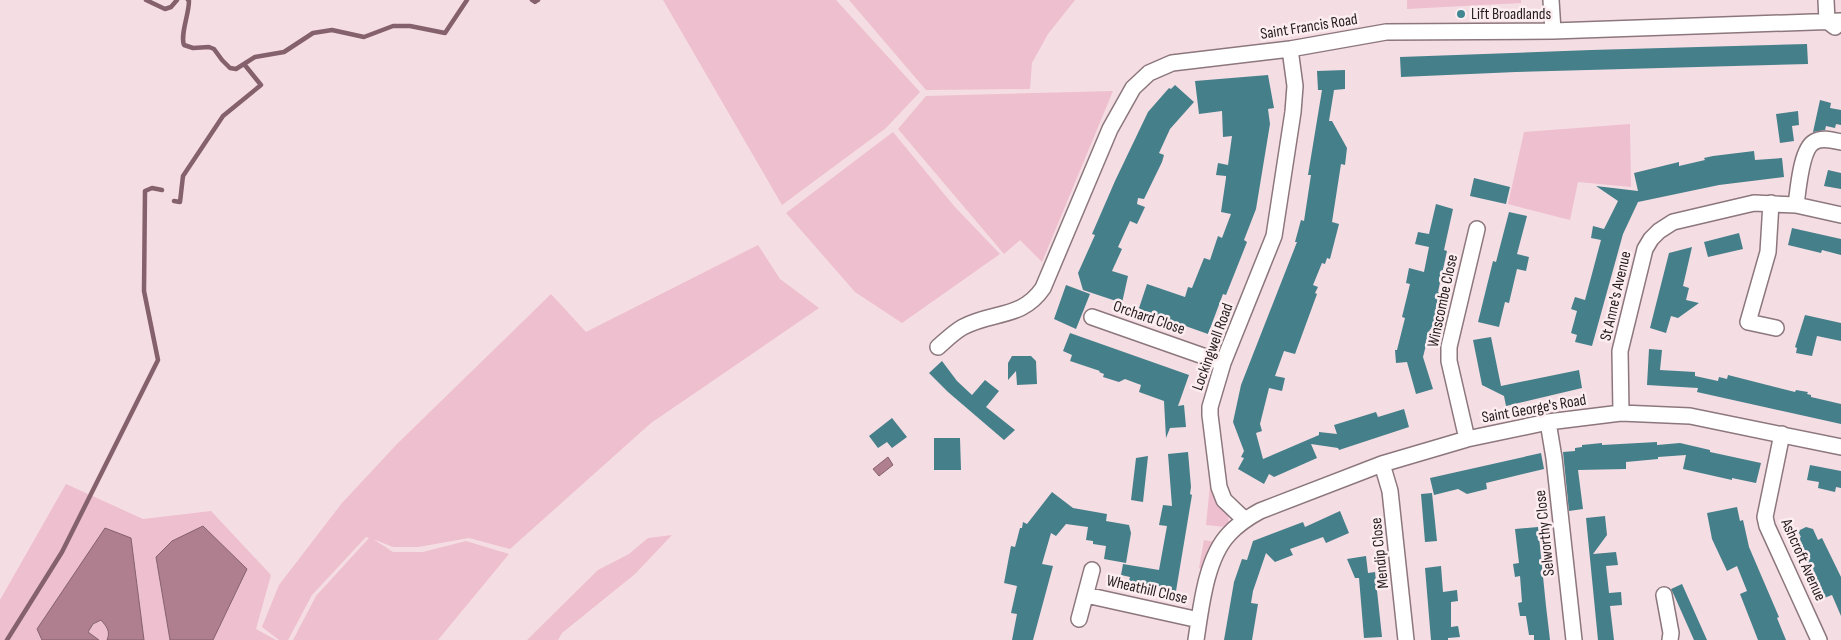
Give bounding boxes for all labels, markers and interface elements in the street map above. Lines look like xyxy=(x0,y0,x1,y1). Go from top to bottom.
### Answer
place label: Lift Broadlands xyxy=(1471,5,1551,24)
marker: Lift Broadlands xyxy=(1455,8,1467,20)
street label: Saint Francis Road xyxy=(1259,10,1359,44)
street label: St Anne's Avenue xyxy=(1596,249,1636,343)
street label: Winscombe Close xyxy=(1424,253,1462,349)
street label: Orchard Close xyxy=(1111,297,1187,339)
street label: Lockingwell Road xyxy=(1188,301,1238,393)
street label: Saint George's Road xyxy=(1480,390,1588,428)
street label: Selworthy Close xyxy=(1531,489,1559,577)
street label: Ashcroft Avenue xyxy=(1776,515,1830,604)
street label: Mendip Close xyxy=(1367,517,1393,589)
street label: Wheathill Close xyxy=(1105,571,1189,609)

